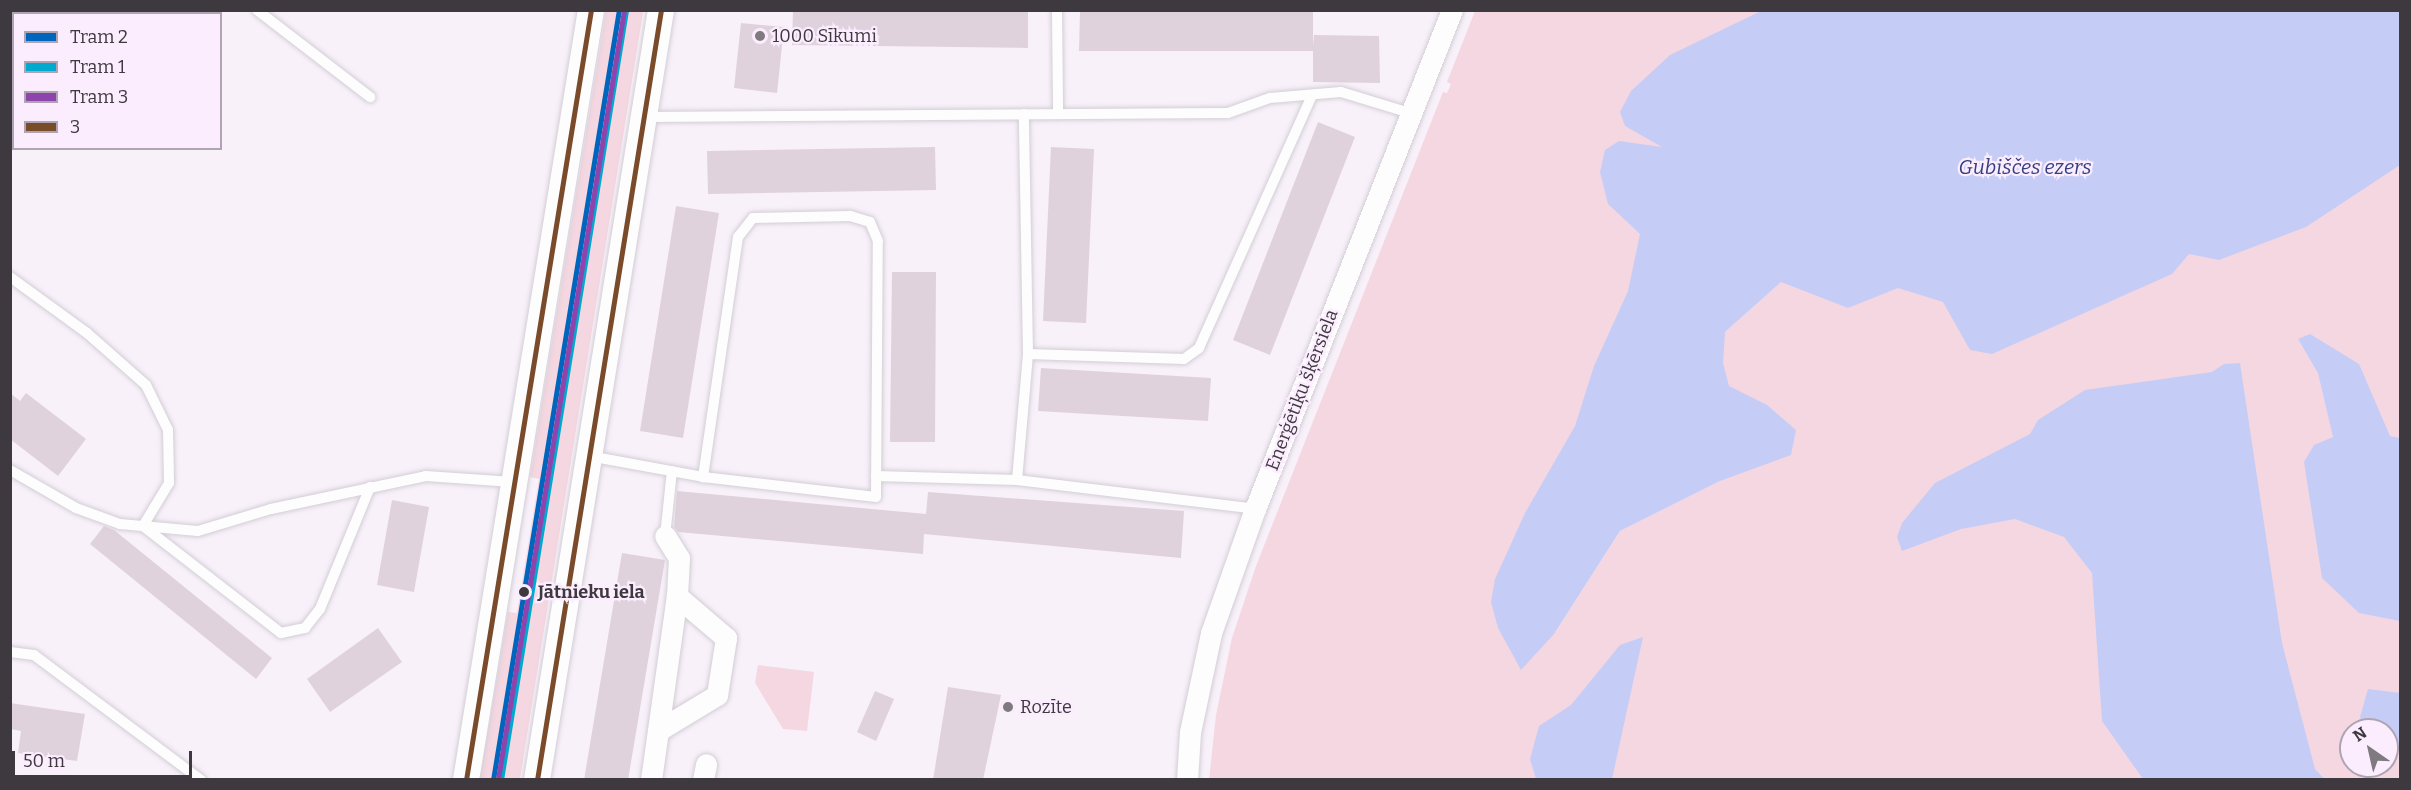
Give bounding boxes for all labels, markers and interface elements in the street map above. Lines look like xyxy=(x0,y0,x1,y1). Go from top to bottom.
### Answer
legend xyxy=(12,12,222,150)
place label: 1000 Sīkumi xyxy=(772,25,877,47)
text: Tram 2 xyxy=(70,26,128,48)
marker: 1000 Sīkumi xyxy=(753,29,767,43)
text: Tram 1 xyxy=(70,56,125,78)
text: Tram 3 xyxy=(70,86,128,108)
text: 3 xyxy=(70,116,80,138)
water label: Gubiščes ezers xyxy=(1959,155,2091,179)
street label: Enerģētiķu šķērsiela xyxy=(1261,306,1343,474)
place label: Jātnieku iela xyxy=(538,581,644,603)
marker: Jātnieku iela xyxy=(515,583,533,601)
place label: Rozīte xyxy=(1020,696,1072,718)
marker: Rozīte xyxy=(1001,700,1015,714)
north arrow xyxy=(2339,718,2399,778)
text: N xyxy=(2349,723,2370,746)
scale bar xyxy=(15,739,195,777)
text: 50 m xyxy=(23,750,65,772)

